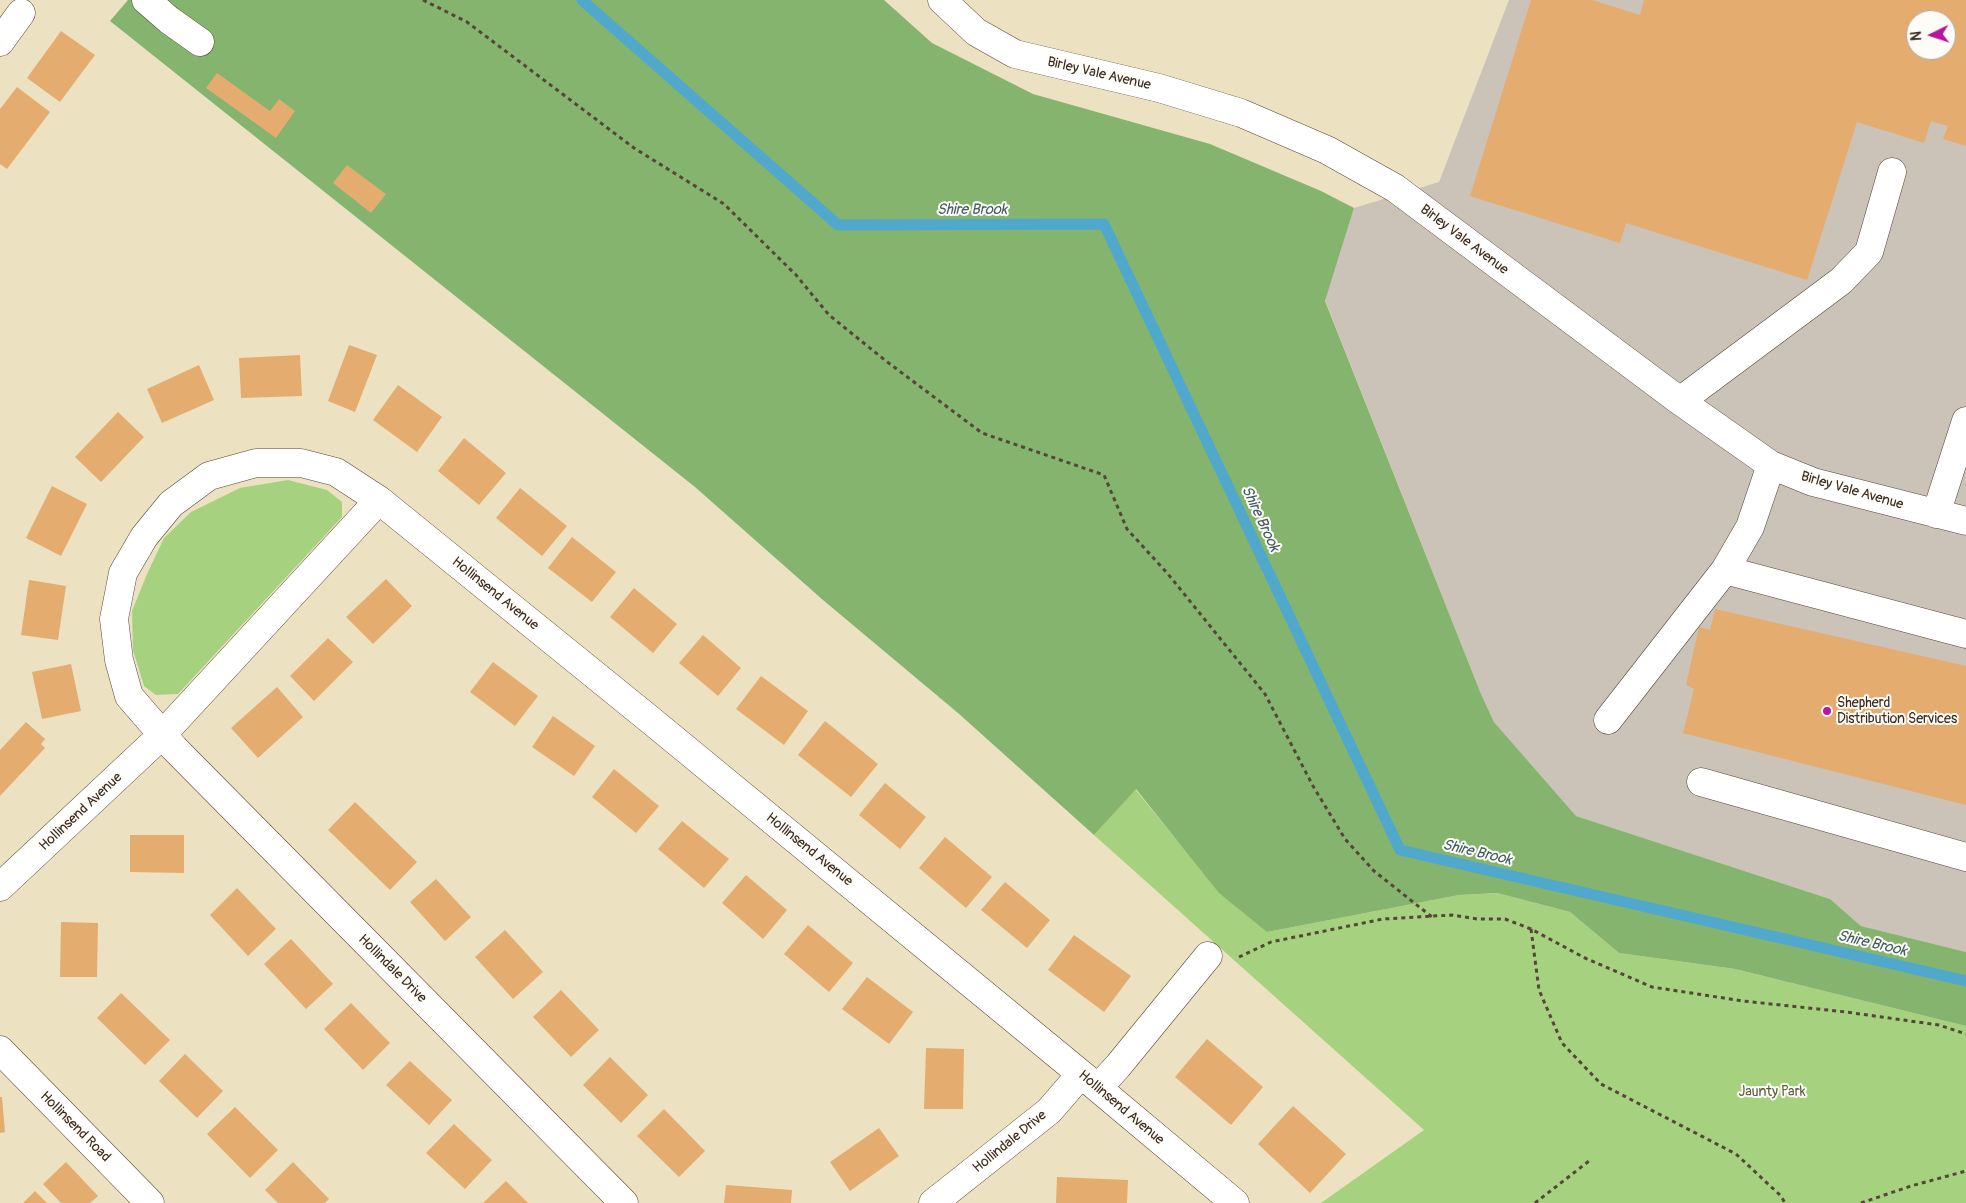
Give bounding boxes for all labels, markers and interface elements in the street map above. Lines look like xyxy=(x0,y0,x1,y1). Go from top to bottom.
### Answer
north arrow xyxy=(1906,10,1956,60)
text: N xyxy=(1908,31,1925,41)
street label: Birley Vale Avenue xyxy=(1046,54,1152,94)
water label: Shire Brook xyxy=(937,201,1007,219)
street label: Birley Vale Avenue xyxy=(1417,201,1511,279)
street label: Birley Vale Avenue xyxy=(1799,468,1905,514)
water label: Shire Brook xyxy=(1237,483,1283,555)
street label: Hollinsend Avenue xyxy=(448,554,542,634)
place label: Shepherd Distribution Services xyxy=(1837,695,1957,728)
marker: Shepherd Distribution Services xyxy=(1821,705,1833,717)
street label: Hollinsend Avenue xyxy=(36,769,126,855)
street label: Hollinsend Avenue xyxy=(762,810,856,890)
water label: Shire Brook xyxy=(1441,836,1513,870)
water label: Shire Brook xyxy=(1836,927,1908,961)
street label: Hollindale Drive xyxy=(354,931,430,1007)
street label: Hollinsend Avenue xyxy=(1075,1067,1167,1149)
park label: Jaunty Park xyxy=(1739,1084,1805,1100)
street label: Hollinsend Road xyxy=(36,1088,114,1166)
street label: Hollindale Drive xyxy=(970,1107,1050,1177)

